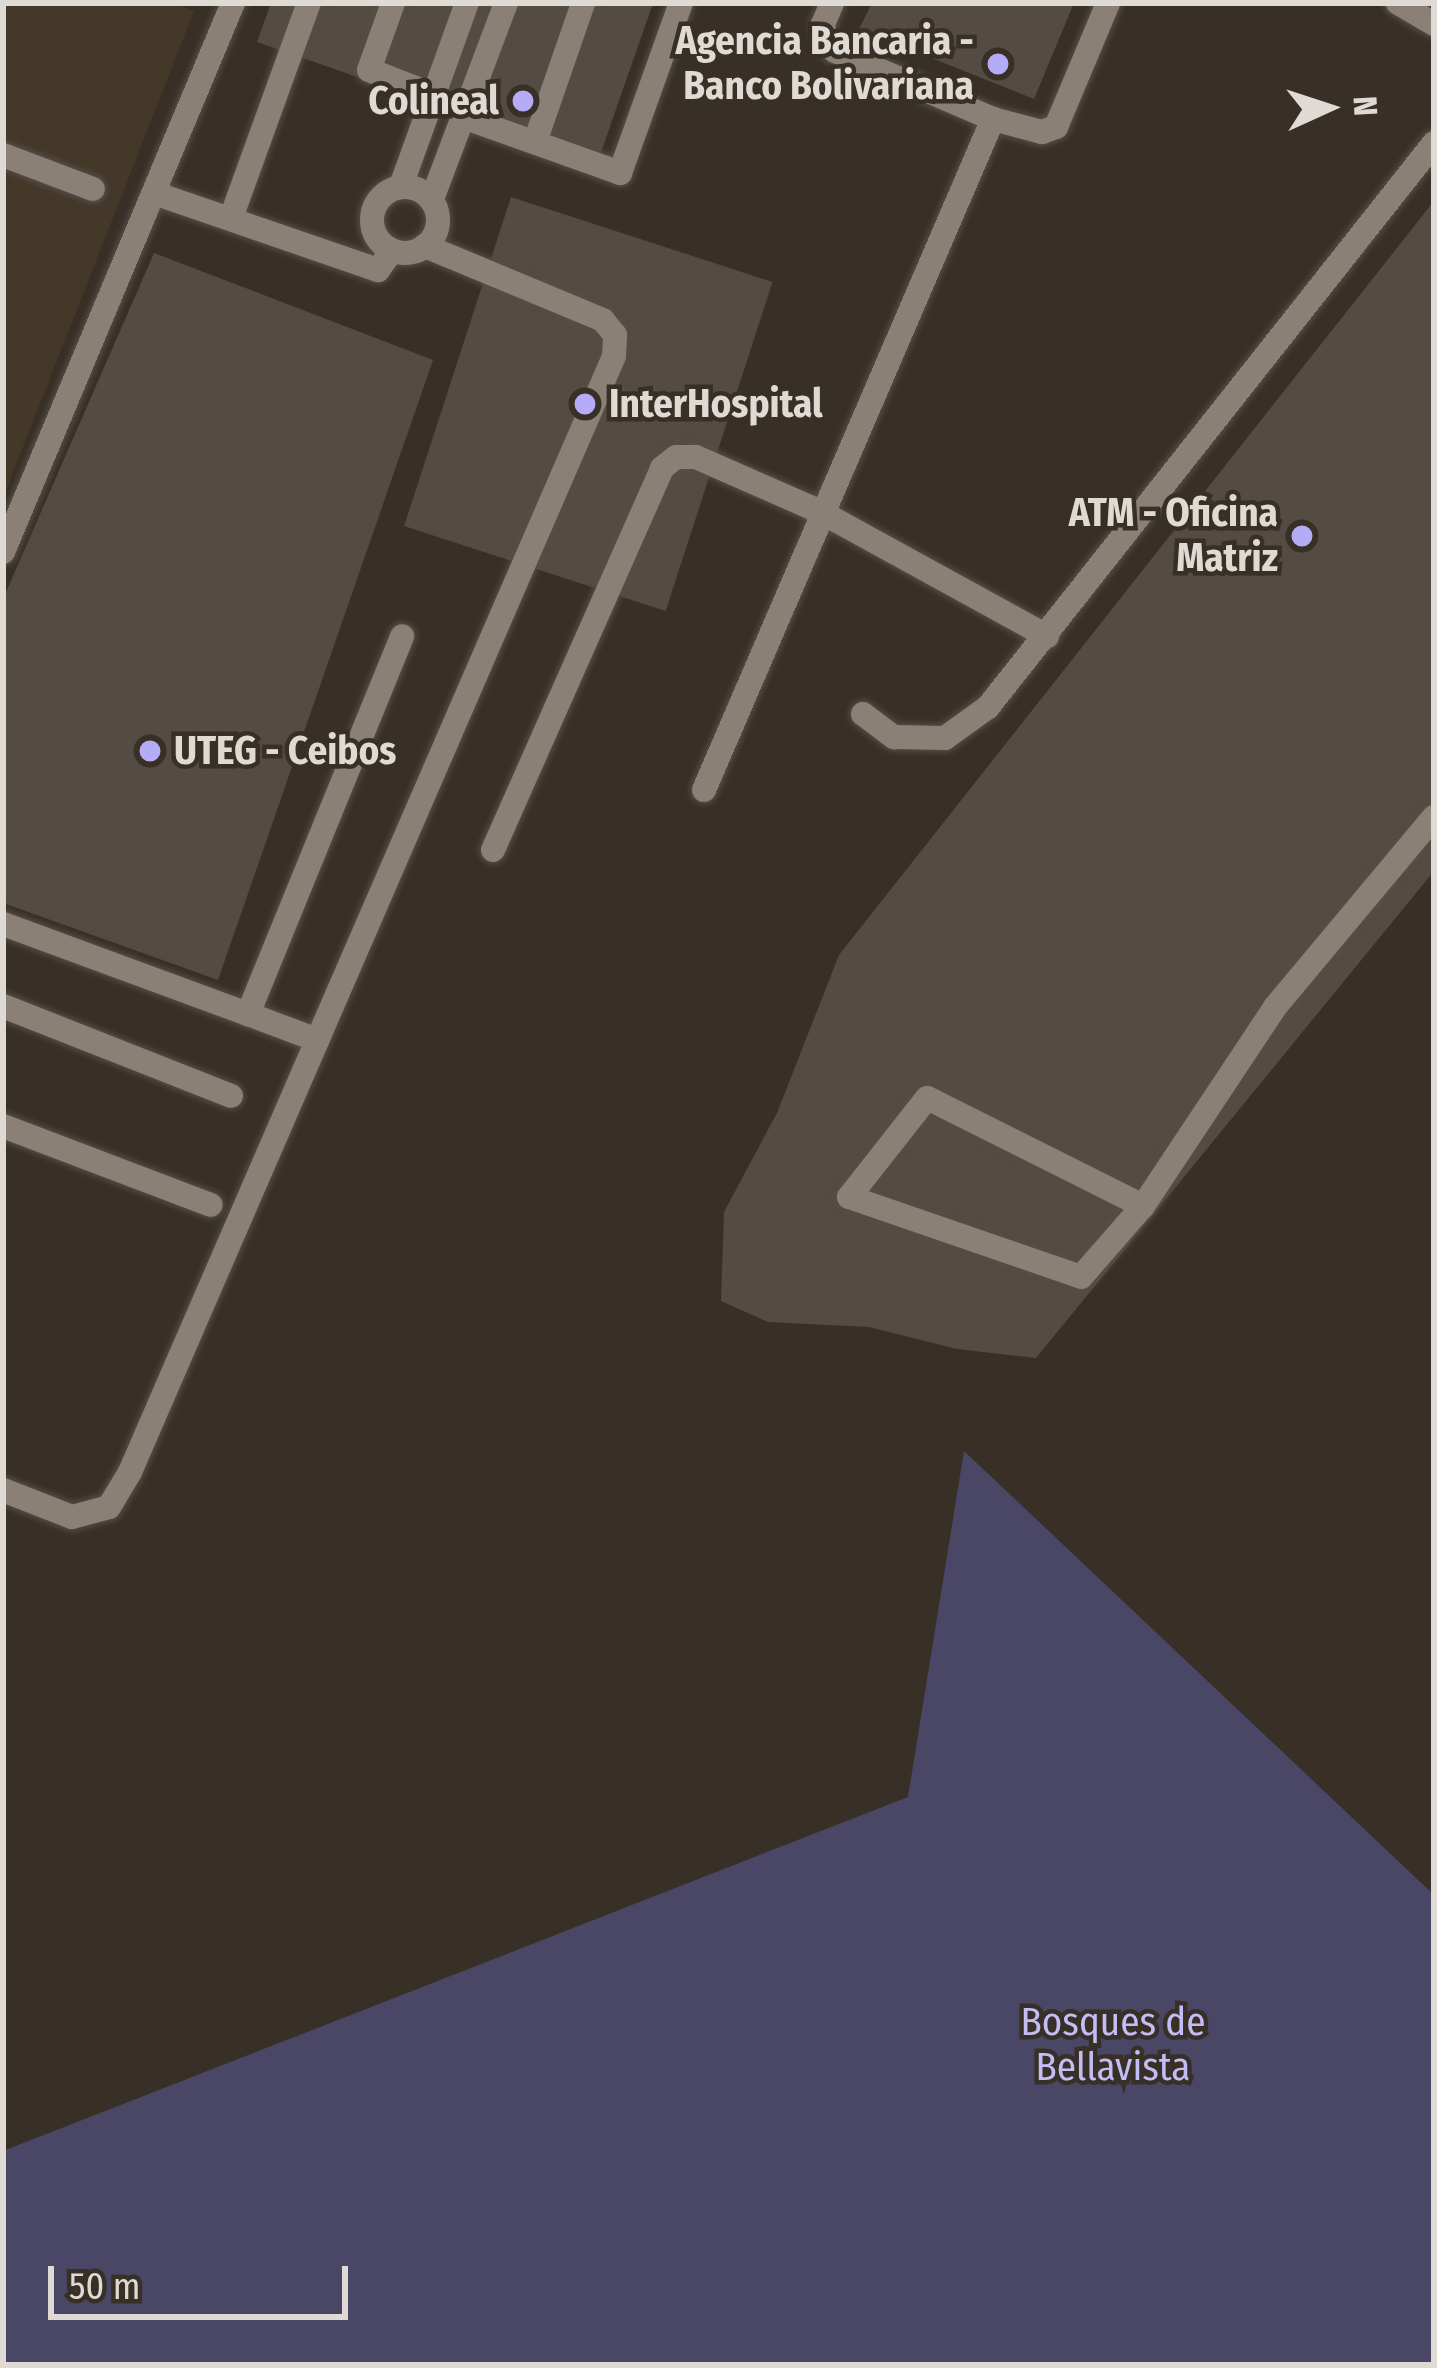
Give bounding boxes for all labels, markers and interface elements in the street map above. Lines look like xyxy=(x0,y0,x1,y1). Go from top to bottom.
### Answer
place label: Agencia Bancaria - Banco Bolivariana xyxy=(675,19,974,110)
north arrow xyxy=(1269,48,1389,168)
marker: Agencia Bancaria - Banco Bolivariana xyxy=(985,51,1011,77)
place label: Colineal xyxy=(368,78,499,124)
marker: Colineal xyxy=(510,88,536,114)
text: N xyxy=(1344,95,1385,117)
place label: InterHospital xyxy=(609,381,823,427)
marker: InterHospital xyxy=(572,391,598,417)
place label: ATM - Oficina Matriz xyxy=(1069,491,1278,582)
marker: ATM - Oficina Matriz xyxy=(1289,523,1315,549)
place label: UTEG - Ceibos xyxy=(174,728,396,774)
marker: UTEG - Ceibos xyxy=(137,738,163,764)
park label: Bosques de Bellavista xyxy=(1020,2000,1206,2091)
scale bar xyxy=(54,2242,354,2316)
text: 50 m xyxy=(69,2265,140,2309)

